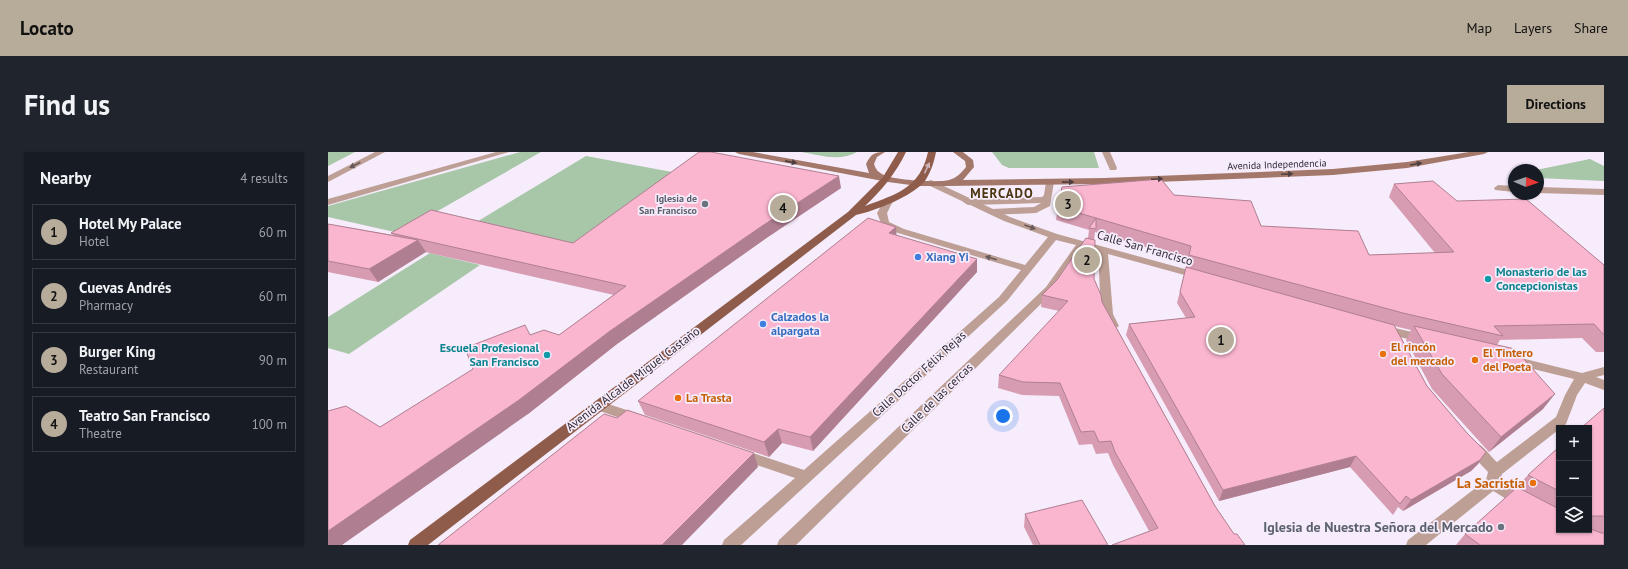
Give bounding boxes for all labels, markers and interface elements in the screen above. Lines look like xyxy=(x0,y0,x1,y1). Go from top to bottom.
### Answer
text: Locato xyxy=(20,16,74,40)
text: Map xyxy=(1466,19,1492,37)
text: Layers xyxy=(1514,19,1552,37)
text: Share xyxy=(1574,19,1608,37)
button: Directions xyxy=(1507,85,1604,123)
text: Find us xyxy=(24,86,110,123)
street label: Avenida Independencia xyxy=(1227,156,1327,173)
one-way arrow xyxy=(785,159,797,165)
one-way arrow xyxy=(1410,161,1422,167)
one-way arrow xyxy=(349,162,360,168)
one-way arrow xyxy=(923,162,930,174)
north arrow xyxy=(1508,164,1544,200)
text: Nearby xyxy=(40,167,91,189)
text: 4 results xyxy=(240,170,288,187)
one-way arrow xyxy=(1281,171,1293,178)
one-way arrow xyxy=(1151,176,1164,182)
one-way arrow xyxy=(1062,179,1075,185)
district label: MERCADO xyxy=(970,185,1034,202)
pin: 3 xyxy=(1055,189,1081,219)
place label: Iglesia de San Francisco xyxy=(639,192,698,217)
pin: 4 xyxy=(770,193,796,223)
marker: Iglesia de San Francisco xyxy=(700,199,710,209)
text: Hotel My Palace xyxy=(79,214,182,233)
text: 1 xyxy=(50,224,58,241)
text: 60 m xyxy=(259,224,287,241)
one-way arrow xyxy=(1025,225,1037,231)
street label: Calle San Francisco xyxy=(1095,227,1195,268)
text: Hotel xyxy=(79,233,109,250)
pin: 2 xyxy=(1074,245,1100,275)
place label: Xiang Yi xyxy=(926,249,969,264)
marker: Xiang Yi xyxy=(913,252,923,262)
one-way arrow xyxy=(985,255,997,261)
place label: Monasterio de las Concepcionistas xyxy=(1496,264,1587,293)
marker: Monasterio de las Concepcionistas xyxy=(1483,274,1493,284)
text: Cuevas Andrés xyxy=(79,278,171,297)
text: 2 xyxy=(50,288,58,305)
text: 60 m xyxy=(259,288,287,305)
text: Pharmacy xyxy=(79,297,133,314)
place label: Calzados la alpargata xyxy=(771,309,829,338)
marker: Calzados la alpargata xyxy=(758,319,768,329)
street label: Avenida Alcalde Miguel Castaño xyxy=(563,323,703,434)
pin: 1 xyxy=(1208,325,1234,355)
street label: Calle Doctor Félix Rejas xyxy=(869,328,969,420)
place label: El rincón del mercado xyxy=(1391,339,1455,368)
place label: Escuela Profesional San Francisco xyxy=(440,340,540,369)
text: Burger King xyxy=(79,342,155,361)
place label: El Tintero del Poeta xyxy=(1483,345,1533,374)
marker: El rincón del mercado xyxy=(1378,349,1388,359)
marker: Escuela Profesional San Francisco xyxy=(542,350,552,360)
text: 3 xyxy=(50,352,58,369)
text: 90 m xyxy=(259,352,287,369)
marker: El Tintero del Poeta xyxy=(1470,355,1480,365)
street label: Calle de las cercas xyxy=(898,360,976,436)
text: Restaurant xyxy=(79,361,138,378)
place label: La Trasta xyxy=(686,390,732,405)
marker: La Trasta xyxy=(673,393,683,403)
text: Teatro San Francisco xyxy=(79,406,210,425)
your location xyxy=(993,406,1013,426)
text: 4 xyxy=(50,416,58,433)
text: 100 m xyxy=(252,416,287,433)
text: Theatre xyxy=(79,425,122,442)
map controls xyxy=(1556,425,1592,533)
button: + xyxy=(1556,425,1592,461)
button: − xyxy=(1556,461,1592,497)
place label: La Sacristía xyxy=(1457,474,1525,492)
marker: La Sacristía xyxy=(1528,478,1538,488)
button: layers xyxy=(1556,497,1592,533)
place label: Iglesia de Nuestra Señora del Mercado xyxy=(1263,518,1493,536)
marker: Iglesia de Nuestra Señora del Mercado xyxy=(1496,522,1506,532)

